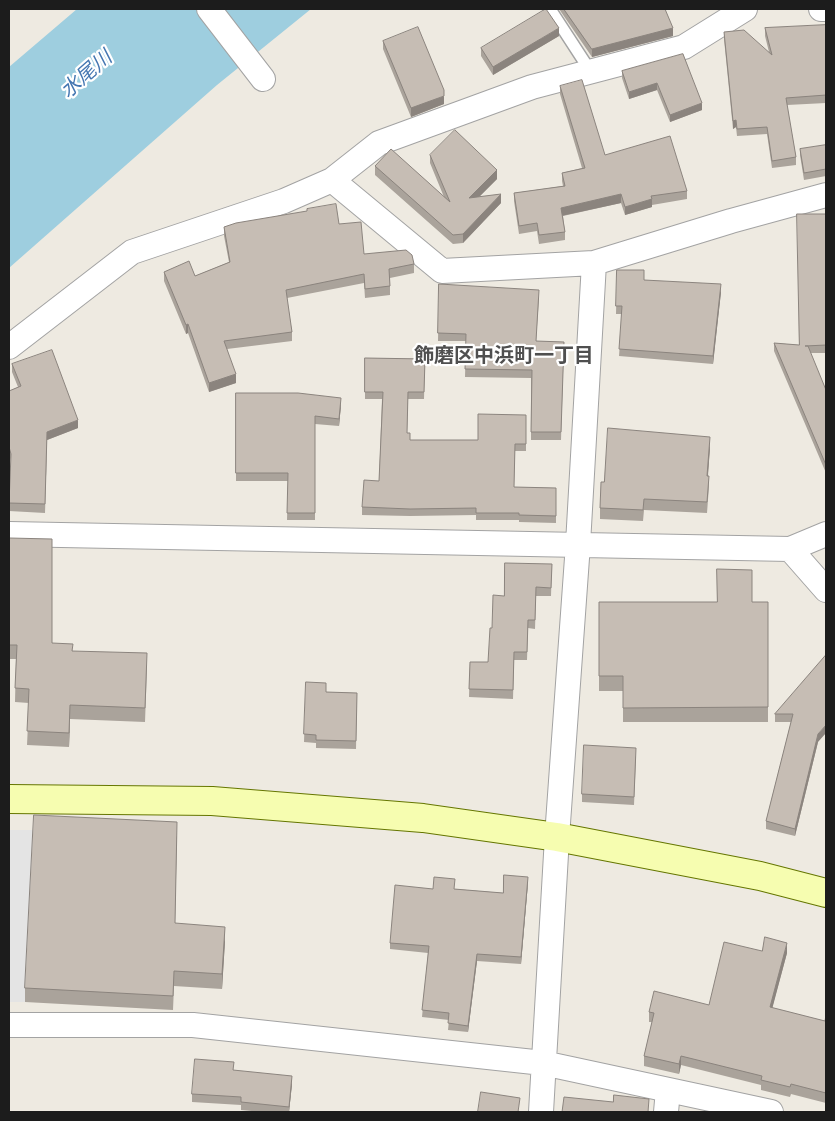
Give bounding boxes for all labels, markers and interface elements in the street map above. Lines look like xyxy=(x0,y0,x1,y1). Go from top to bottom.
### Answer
water label: 水尾川 xyxy=(55,45,117,103)
district label: 飾磨区中浜町一丁目 xyxy=(414,343,594,367)

